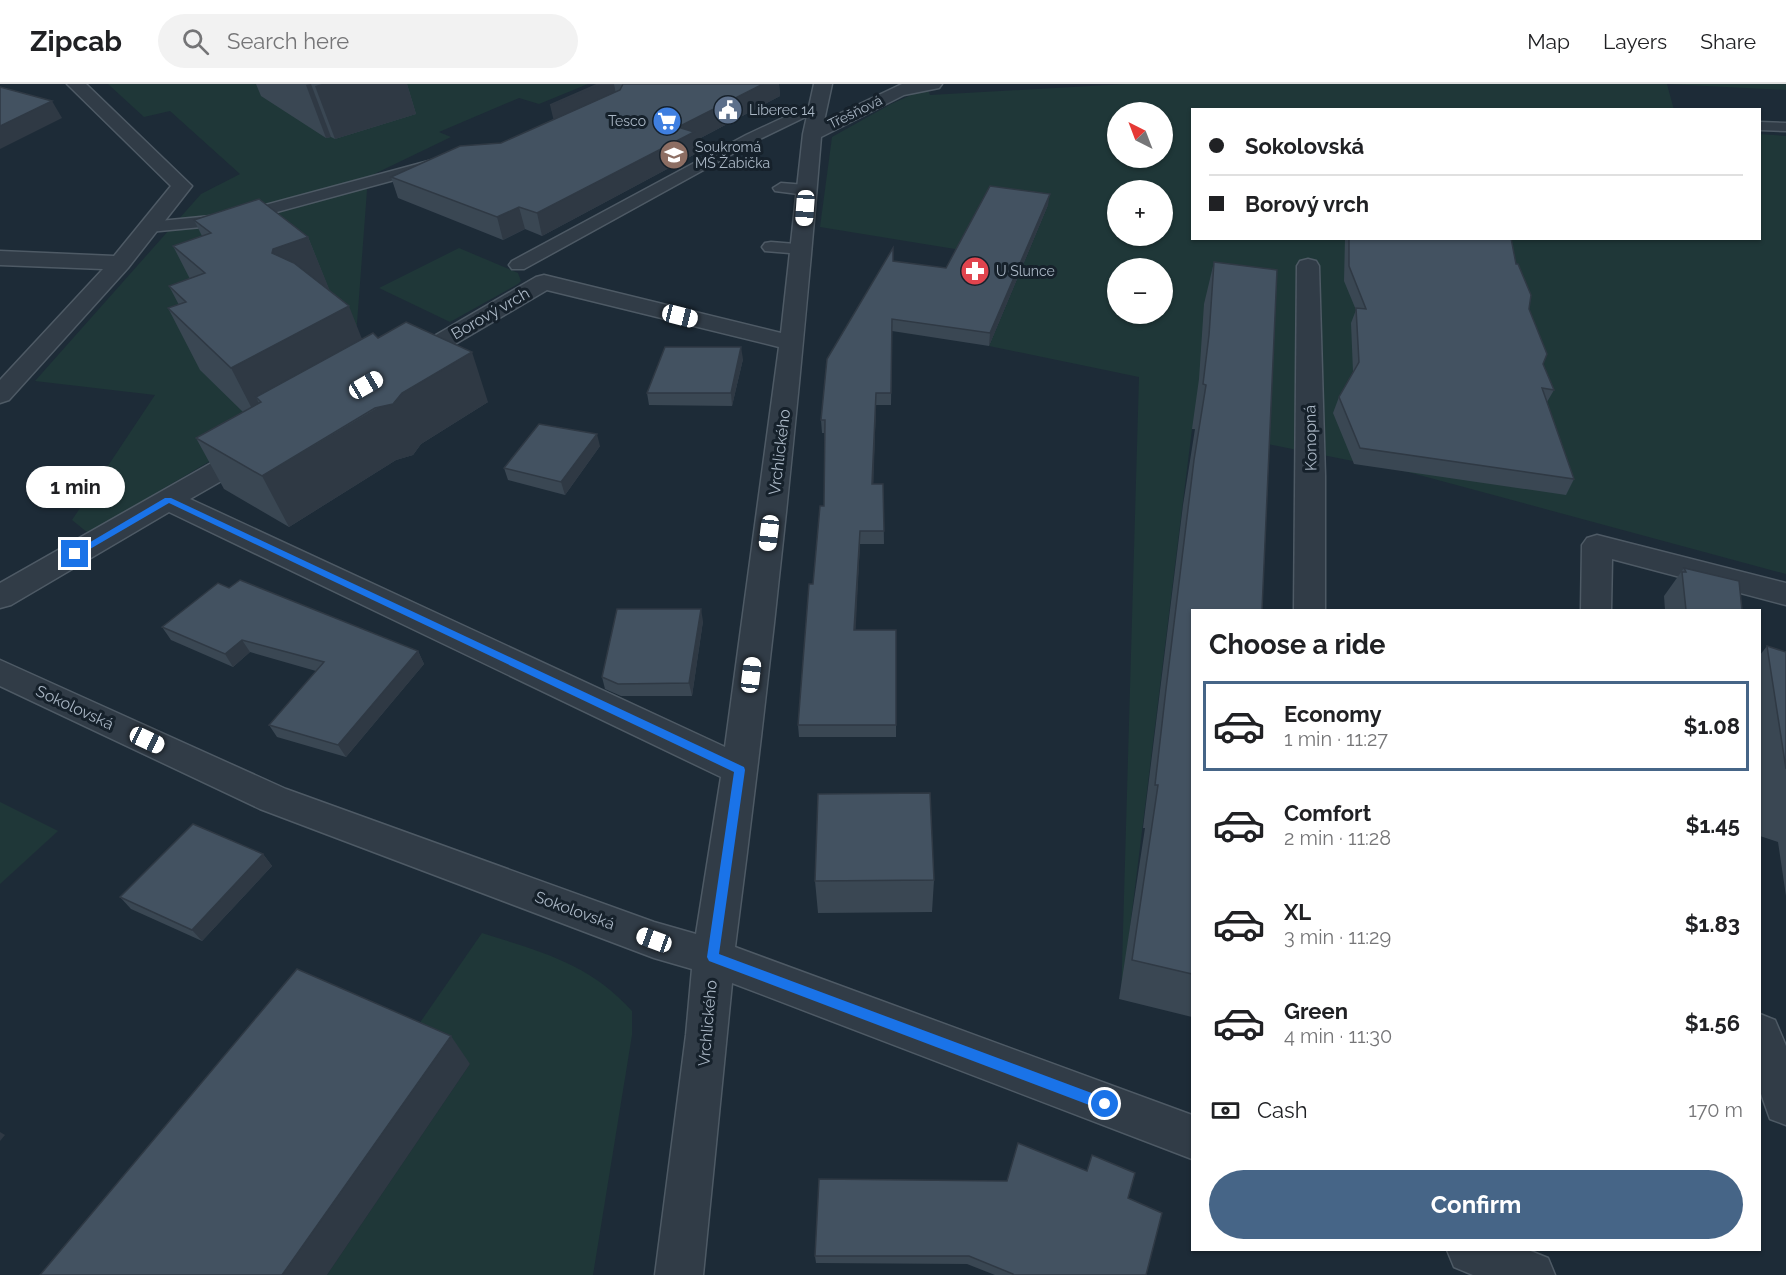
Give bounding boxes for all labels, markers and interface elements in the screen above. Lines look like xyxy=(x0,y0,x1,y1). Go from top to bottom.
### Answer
search box xyxy=(158,14,578,68)
text: Zipcab xyxy=(30,25,122,58)
icon: search xyxy=(179,25,212,58)
text: Search here xyxy=(227,28,349,54)
text: Map xyxy=(1527,29,1570,54)
text: Layers xyxy=(1603,29,1667,54)
text: Share xyxy=(1700,29,1756,54)
street label: Třešňová xyxy=(825,92,885,132)
public building icon: Liberec 14 xyxy=(712,94,744,126)
place label: Liberec 14 xyxy=(749,102,815,118)
north arrow xyxy=(1107,102,1173,168)
map controls xyxy=(1107,102,1173,324)
supermarket icon: Tesco xyxy=(651,105,683,137)
place label: Tesco xyxy=(608,113,646,129)
text: Sokolovská xyxy=(1245,133,1364,159)
school or university icon: Soukromá MŠ Žabička xyxy=(658,139,690,171)
place label: Soukromá MŠ Žabička xyxy=(695,139,770,171)
button: + xyxy=(1107,180,1173,246)
car xyxy=(795,189,815,227)
text: Borový vrch xyxy=(1245,191,1369,217)
pharmacy icon: U Slunce xyxy=(959,255,991,287)
button: − xyxy=(1107,258,1173,324)
place label: U Slunce xyxy=(996,263,1055,279)
street label: Borový vrch xyxy=(448,283,533,343)
car xyxy=(660,303,700,329)
car xyxy=(346,368,386,402)
street label: Konopná xyxy=(1300,405,1321,471)
street label: Vrchlického xyxy=(765,408,794,496)
callout: 1 min xyxy=(26,467,124,509)
text: 1 min xyxy=(50,475,101,499)
car xyxy=(758,514,780,552)
route end xyxy=(61,540,88,567)
text: Choose a ride xyxy=(1209,629,1385,660)
car xyxy=(740,656,762,694)
street label: Sokolovská xyxy=(33,681,117,734)
icon: car xyxy=(1212,699,1266,753)
text: Economy xyxy=(1284,701,1382,727)
text: $1.08 xyxy=(1683,713,1740,739)
car xyxy=(127,724,167,756)
text: 1 min · 11:27 xyxy=(1284,727,1388,751)
icon: car xyxy=(1212,798,1266,852)
text: Comfort xyxy=(1284,800,1371,826)
text: $1.45 xyxy=(1685,812,1740,838)
text: 2 min · 11:28 xyxy=(1284,826,1391,850)
street label: Sokolovská xyxy=(532,887,617,934)
icon: car xyxy=(1212,897,1266,951)
text: XL xyxy=(1284,899,1311,925)
text: $1.83 xyxy=(1685,911,1740,937)
car xyxy=(634,925,674,955)
text: 3 min · 11:29 xyxy=(1284,925,1391,949)
street label: Vrchlického xyxy=(694,979,721,1067)
icon: car xyxy=(1212,996,1266,1050)
text: Green xyxy=(1284,998,1348,1024)
text: $1.56 xyxy=(1685,1010,1740,1036)
text: 4 min · 11:30 xyxy=(1284,1024,1392,1048)
route start xyxy=(1091,1090,1118,1117)
icon: cash xyxy=(1209,1094,1242,1127)
text: Cash xyxy=(1257,1097,1308,1123)
text: 170 m xyxy=(1688,1098,1743,1122)
button: Confirm xyxy=(1209,1170,1743,1239)

